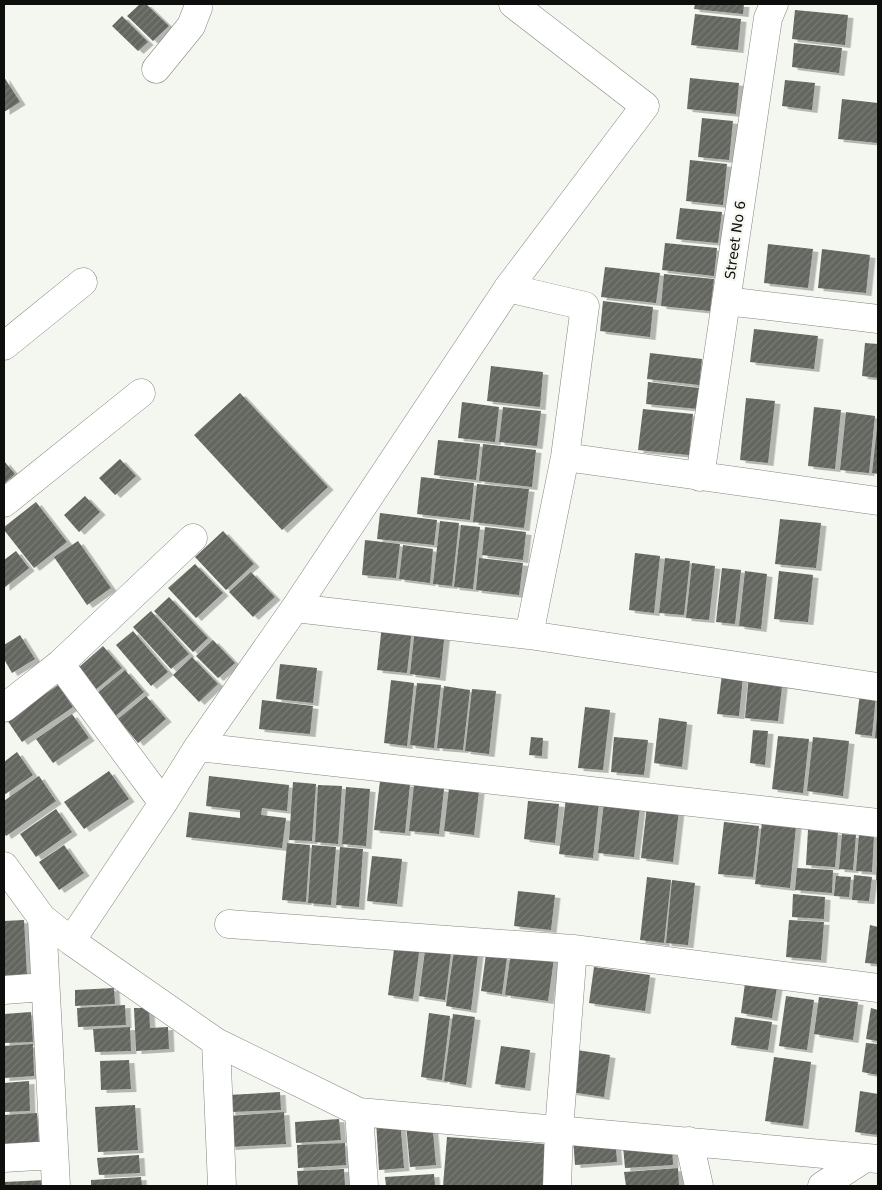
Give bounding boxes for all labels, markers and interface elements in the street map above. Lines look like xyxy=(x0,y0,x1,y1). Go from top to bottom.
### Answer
street label: Street No 6 xyxy=(722,199,748,280)

